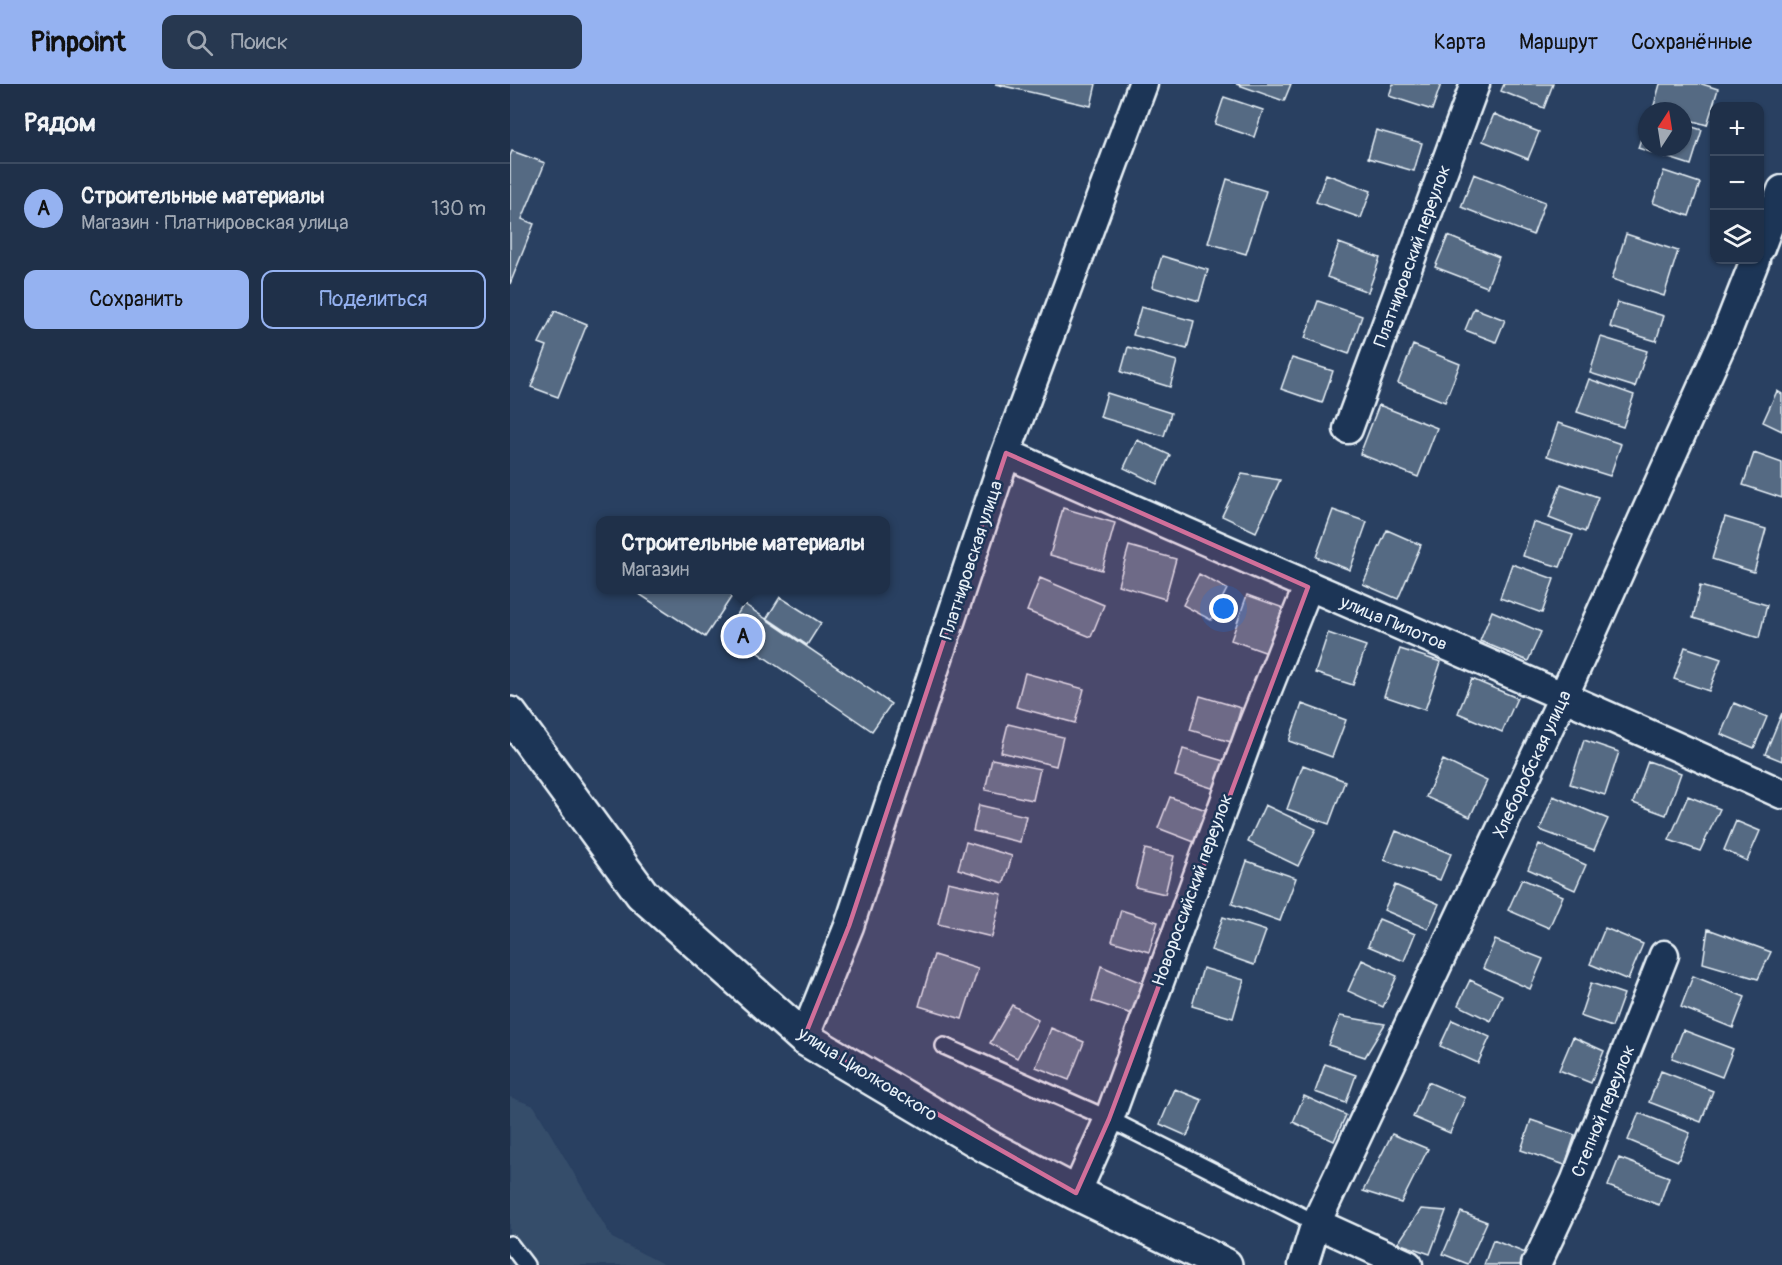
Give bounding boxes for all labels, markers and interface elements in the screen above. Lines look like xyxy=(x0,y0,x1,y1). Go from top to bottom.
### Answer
search box xyxy=(162,15,582,69)
text: Pinpoint xyxy=(30,25,126,60)
icon: search xyxy=(183,26,216,59)
text: Поиск xyxy=(231,28,288,56)
text: Карта xyxy=(1434,29,1486,56)
text: Маршрут xyxy=(1519,29,1598,56)
text: Сохранённые xyxy=(1631,29,1752,56)
north arrow xyxy=(1638,102,1692,156)
map controls xyxy=(1710,102,1764,264)
button: + xyxy=(1710,102,1764,156)
text: Рядом xyxy=(24,107,96,139)
button: − xyxy=(1710,156,1764,210)
street label: Платнировский переулок xyxy=(1369,162,1456,350)
text: Строительные материалы xyxy=(81,182,325,210)
text: A xyxy=(37,196,50,221)
text: 130 m xyxy=(431,196,486,221)
text: Магазин · Платнировская улица xyxy=(81,210,349,235)
button: layers xyxy=(1710,210,1764,264)
button: Сохранить xyxy=(24,270,249,329)
button: Поделиться xyxy=(261,270,486,329)
street label: Платнировская улица xyxy=(935,478,1008,642)
popup xyxy=(596,516,890,594)
text: Строительные материалы xyxy=(621,529,865,557)
text: Магазин xyxy=(621,557,690,582)
street label: улица Пилотов xyxy=(1336,590,1451,656)
your location xyxy=(1209,594,1238,623)
pin: A xyxy=(724,614,762,658)
street label: Хлеборобская улица xyxy=(1488,687,1577,842)
street label: Новороссийский переулок xyxy=(1147,791,1238,990)
street label: улица Циолковского xyxy=(793,1022,942,1127)
street label: Степной переулок xyxy=(1566,1042,1641,1181)

